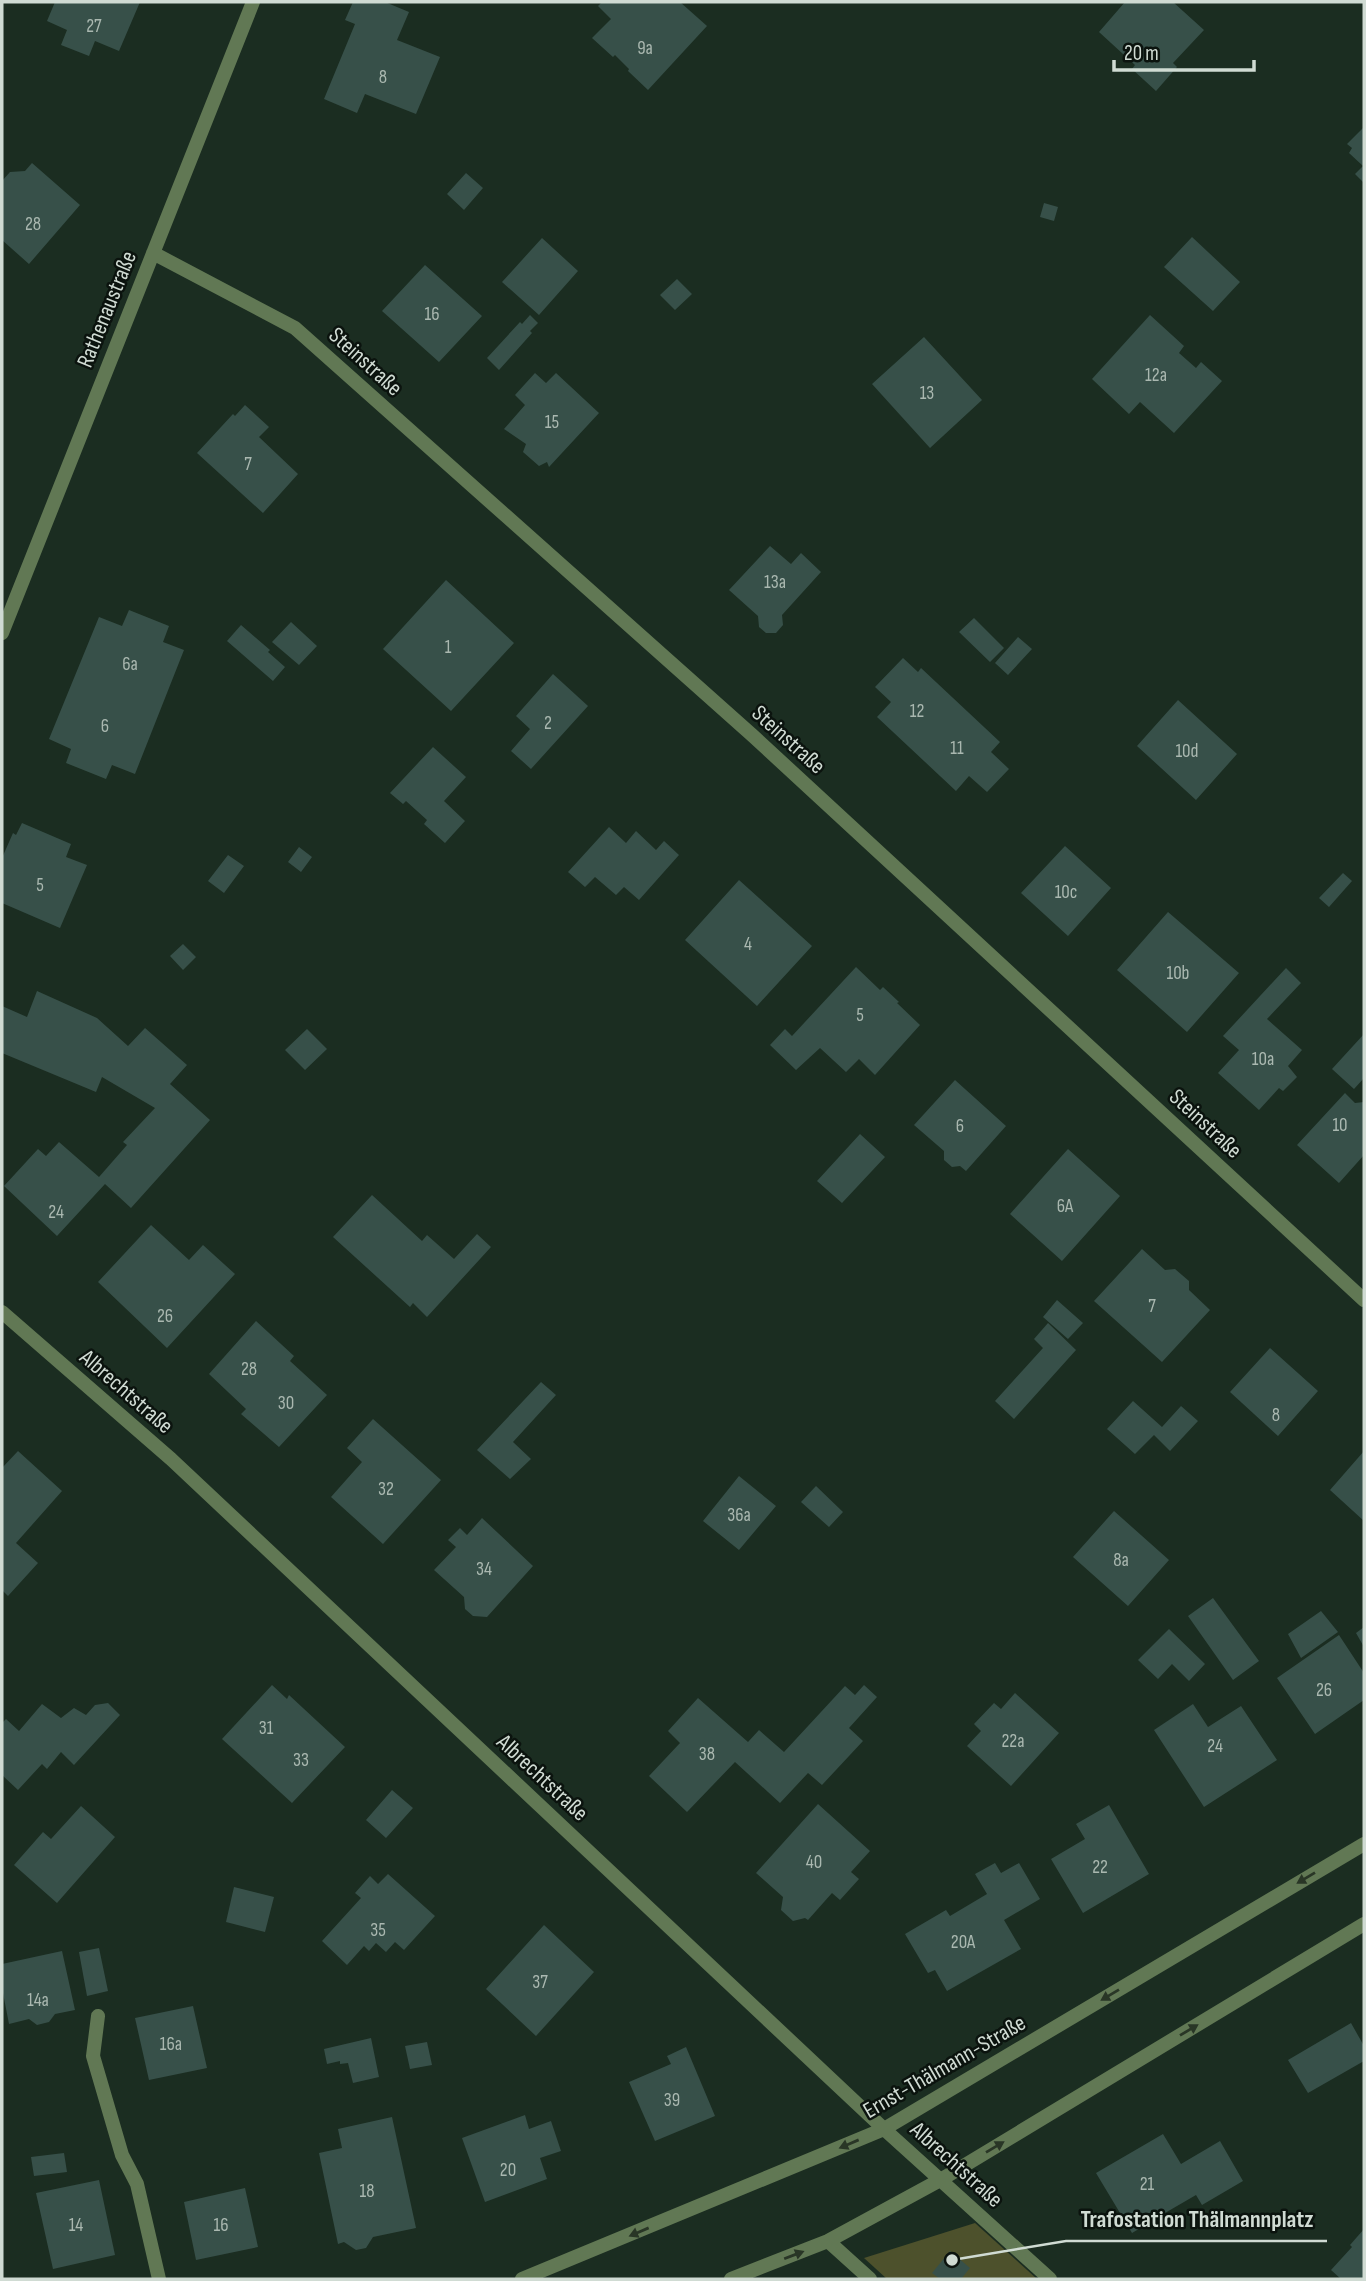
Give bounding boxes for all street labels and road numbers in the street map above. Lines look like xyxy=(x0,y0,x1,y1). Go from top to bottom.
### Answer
street label: Rathenaustraße xyxy=(71,247,143,372)
street label: Steinstraße xyxy=(323,321,408,402)
street label: Steinstraße xyxy=(746,699,831,780)
street label: Steinstraße xyxy=(1163,1083,1248,1164)
street label: Albrechtstraße xyxy=(73,1343,179,1440)
street label: Albrechtstraße xyxy=(490,1728,594,1827)
street label: Ernst-Thälmann-Straße xyxy=(858,2009,1031,2125)
street label: Albrechtstraße xyxy=(904,2115,1008,2214)

